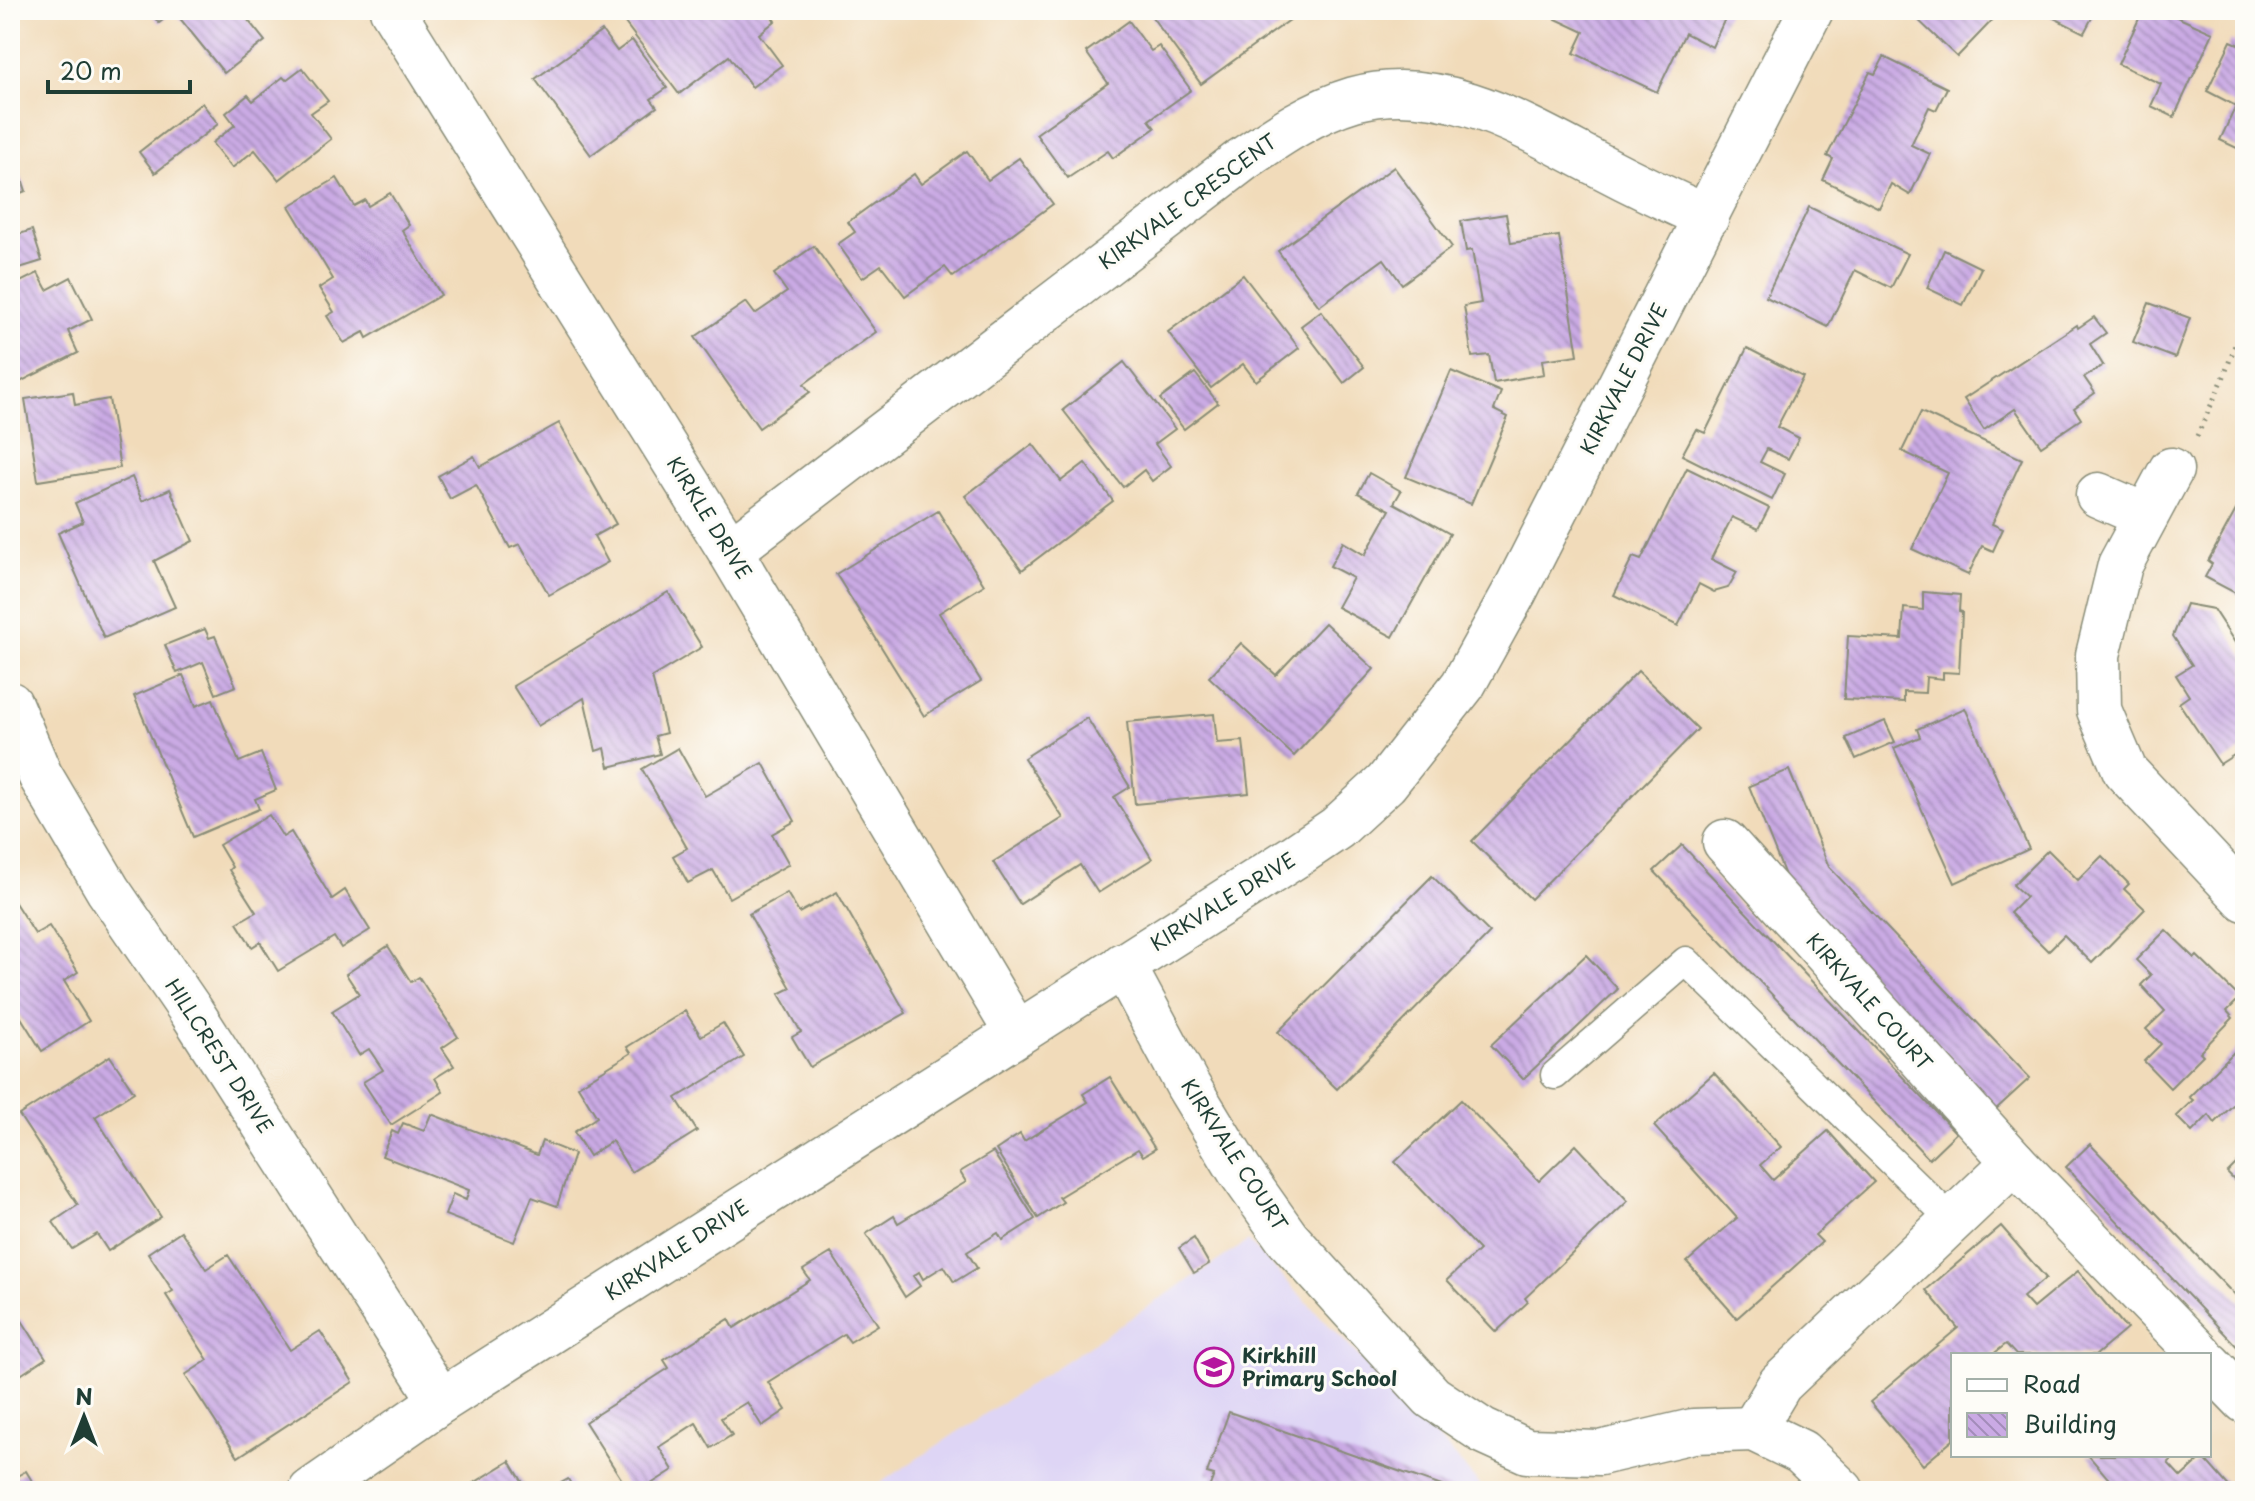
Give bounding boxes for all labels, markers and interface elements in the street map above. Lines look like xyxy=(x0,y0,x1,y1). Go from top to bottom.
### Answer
scale bar xyxy=(48,44,190,94)
text: 20 m xyxy=(60,52,122,88)
street label: KIRKVALE CRESCENT xyxy=(1092,126,1283,276)
street label: KIRKVALE DRIVE xyxy=(1572,298,1674,459)
street label: KIRKLE DRIVE xyxy=(660,450,760,585)
street label: KIRKVALE DRIVE xyxy=(1144,844,1301,958)
street label: KIRKVALE COURT xyxy=(1800,926,1940,1077)
street label: HILLCREST DRIVE xyxy=(158,972,281,1139)
street label: KIRKVALE COURT xyxy=(1174,1072,1296,1237)
street label: KIRKVALE DRIVE xyxy=(599,1191,754,1307)
place label: Kirkhill Primary School xyxy=(1242,1340,1397,1393)
school or university icon: Kirkhill Primary School xyxy=(1193,1346,1235,1388)
legend xyxy=(1951,1353,2211,1457)
text: Road xyxy=(2023,1365,2081,1401)
north arrow xyxy=(44,1377,124,1457)
text: N xyxy=(75,1379,93,1412)
text: Building xyxy=(2023,1405,2117,1441)

